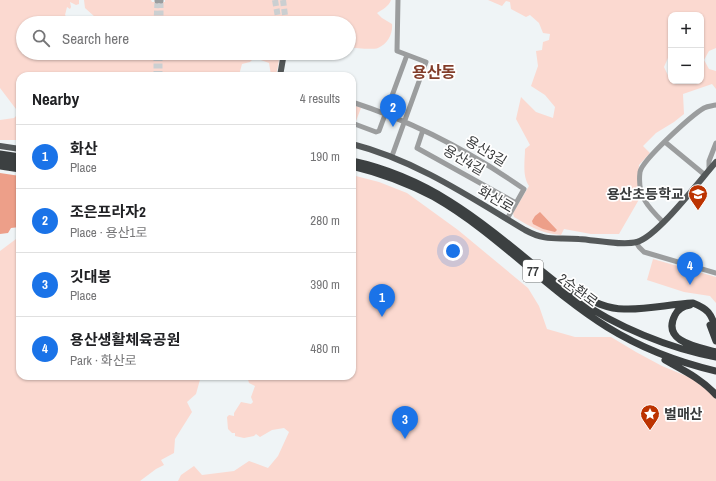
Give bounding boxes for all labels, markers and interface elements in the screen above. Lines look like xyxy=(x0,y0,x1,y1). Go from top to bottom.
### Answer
map controls xyxy=(668,12,704,84)
button: + xyxy=(668,12,704,48)
search box xyxy=(16,16,356,60)
icon: search xyxy=(30,27,52,49)
text: Search here xyxy=(62,28,129,49)
button: − xyxy=(668,48,704,84)
district label: 용산동 xyxy=(412,61,456,83)
text: Nearby xyxy=(32,87,79,110)
text: 4 results xyxy=(300,90,340,107)
pin: 2 xyxy=(380,94,406,127)
street label: 용산3길 xyxy=(462,132,510,170)
text: 화산 xyxy=(70,138,98,159)
street label: 용산4길 xyxy=(440,141,488,179)
text: 1 xyxy=(42,148,48,165)
text: 190 m xyxy=(310,148,340,165)
text: Place xyxy=(70,159,97,176)
street label: 화산로 xyxy=(475,182,517,217)
school or university icon: 용산초등학교 xyxy=(687,183,709,211)
place label: 용산초등학교 xyxy=(607,185,684,203)
text: 조은프라자2 xyxy=(70,201,146,222)
text: 2 xyxy=(42,212,48,229)
text: 280 m xyxy=(310,212,340,229)
text: Place · 용산1로 xyxy=(70,224,147,241)
your location xyxy=(443,241,463,261)
pin: 4 xyxy=(677,252,703,285)
road number: 77 xyxy=(523,260,543,282)
text: 깃대봉 xyxy=(70,266,111,287)
street label: 2순환로 xyxy=(555,269,601,311)
text: 3 xyxy=(42,276,48,293)
text: 390 m xyxy=(310,276,340,293)
pin: 1 xyxy=(369,284,395,317)
text: Place xyxy=(70,287,97,304)
text: 용산생활체육공원 xyxy=(70,329,180,350)
text: 4 xyxy=(42,340,48,357)
text: 480 m xyxy=(310,340,340,357)
text: Park · 화산로 xyxy=(70,352,137,369)
place icon: 벌매산 xyxy=(639,403,661,431)
place label: 벌매산 xyxy=(664,405,703,423)
pin: 3 xyxy=(392,406,418,439)

